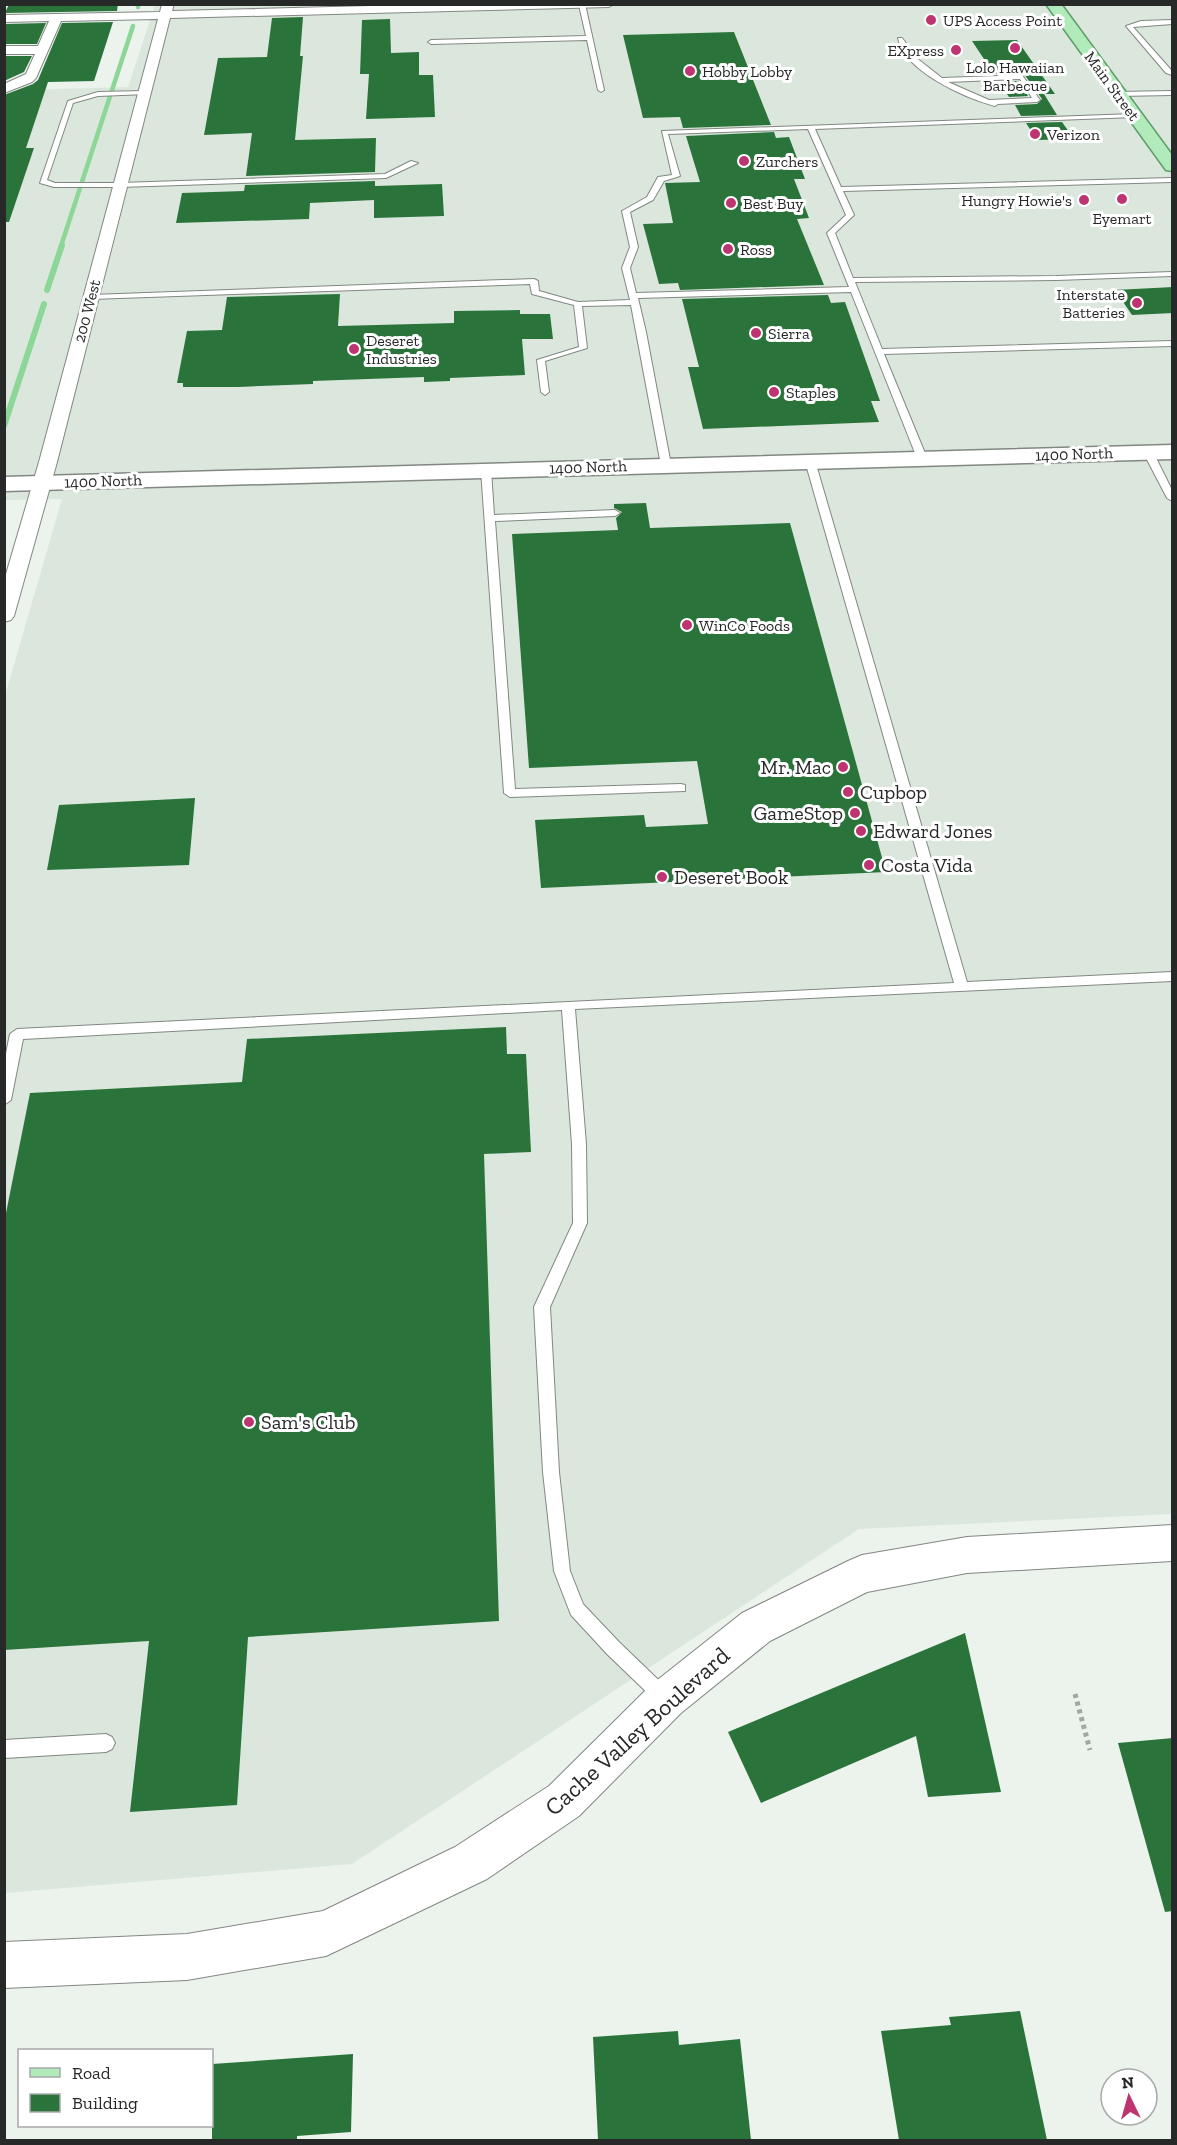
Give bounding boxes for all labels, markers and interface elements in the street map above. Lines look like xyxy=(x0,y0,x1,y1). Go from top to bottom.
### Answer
place label: UPS Access Point xyxy=(943,11,1062,30)
marker: UPS Access Point xyxy=(924,13,938,27)
place label: EXpress xyxy=(888,41,944,60)
marker: Lolo Hawaiian Barbecue xyxy=(1008,41,1022,55)
marker: EXpress xyxy=(949,43,963,57)
street label: Main Street xyxy=(1080,48,1144,124)
place label: Lolo Hawaiian Barbecue xyxy=(966,58,1065,95)
place label: Hobby Lobby xyxy=(702,62,793,81)
marker: Hobby Lobby xyxy=(683,64,697,78)
place label: Verizon xyxy=(1046,125,1101,144)
marker: Verizon xyxy=(1028,127,1042,141)
place label: Zurchers xyxy=(756,152,818,171)
marker: Zurchers xyxy=(737,154,751,168)
place label: Hungry Howie's xyxy=(961,191,1072,210)
marker: Eyemart xyxy=(1115,192,1129,206)
marker: Hungry Howie's xyxy=(1077,193,1091,207)
place label: Best Buy xyxy=(743,194,804,213)
marker: Best Buy xyxy=(724,196,738,210)
place label: Eyemart xyxy=(1092,209,1152,228)
place label: Ross xyxy=(740,240,772,259)
marker: Ross xyxy=(721,242,735,256)
street label: 200 West xyxy=(69,277,105,345)
place label: Interstate Batteries xyxy=(1056,285,1125,322)
marker: Interstate Batteries xyxy=(1130,296,1144,310)
place label: Sierra xyxy=(768,324,810,343)
marker: Sierra xyxy=(749,326,763,340)
place label: Deseret Industries xyxy=(366,331,437,368)
marker: Deseret Industries xyxy=(347,342,361,356)
place label: Staples xyxy=(786,383,836,402)
marker: Staples xyxy=(767,385,781,399)
street label: 1400 North xyxy=(1035,443,1113,465)
street label: 1400 North xyxy=(549,456,627,478)
street label: 1400 North xyxy=(64,470,142,492)
place label: WinCo Foods xyxy=(699,616,790,635)
marker: WinCo Foods xyxy=(680,618,694,632)
place label: Mr. Mac xyxy=(761,755,831,779)
marker: Mr. Mac xyxy=(836,760,850,774)
place label: Cupbop xyxy=(860,780,927,804)
marker: Cupbop xyxy=(841,785,855,799)
place label: GameStop xyxy=(754,801,843,825)
marker: GameStop xyxy=(848,806,862,820)
place label: Edward Jones xyxy=(873,819,993,843)
marker: Edward Jones xyxy=(854,824,868,838)
place label: Costa Vida xyxy=(881,853,973,877)
marker: Costa Vida xyxy=(862,858,876,872)
place label: Deseret Book xyxy=(674,865,789,889)
marker: Deseret Book xyxy=(655,870,669,884)
place label: Sam's Club xyxy=(261,1410,356,1434)
marker: Sam's Club xyxy=(242,1415,256,1429)
street label: Cache Valley Boulevard xyxy=(539,1640,735,1822)
legend xyxy=(18,2049,213,2127)
text: Road xyxy=(72,2062,111,2084)
north arrow xyxy=(1099,2067,1159,2127)
text: N xyxy=(1121,2073,1135,2093)
text: Building xyxy=(72,2092,138,2114)

